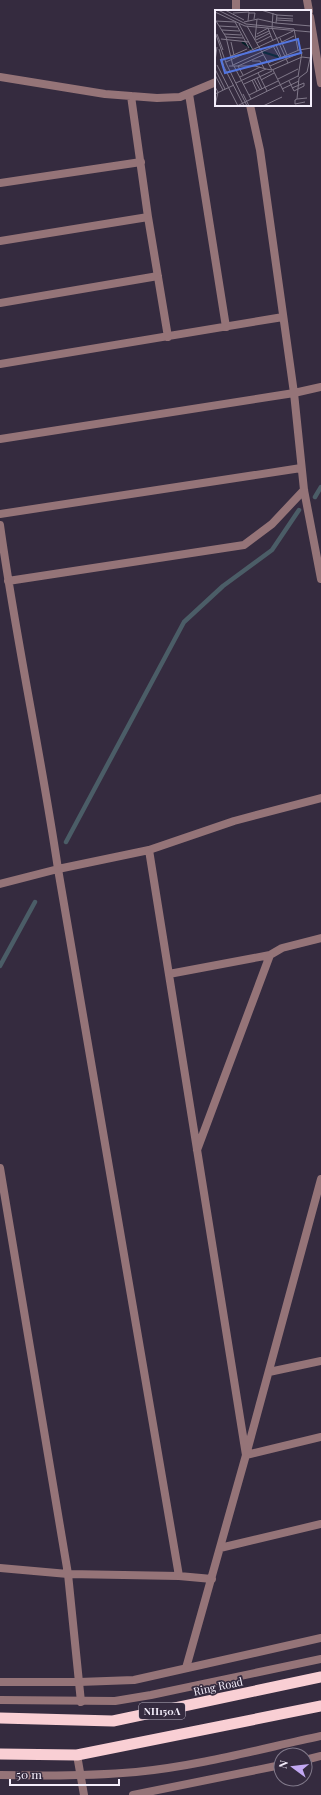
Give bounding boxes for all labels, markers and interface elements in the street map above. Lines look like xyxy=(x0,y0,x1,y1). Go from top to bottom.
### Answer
inset map xyxy=(215,10,311,106)
street label: Ring Road xyxy=(192,1673,245,1699)
road number: NH150A xyxy=(139,1703,185,1719)
north arrow xyxy=(273,1747,313,1787)
text: N xyxy=(275,1758,291,1770)
scale bar xyxy=(10,1761,119,1787)
text: 50 m xyxy=(16,1766,42,1782)

